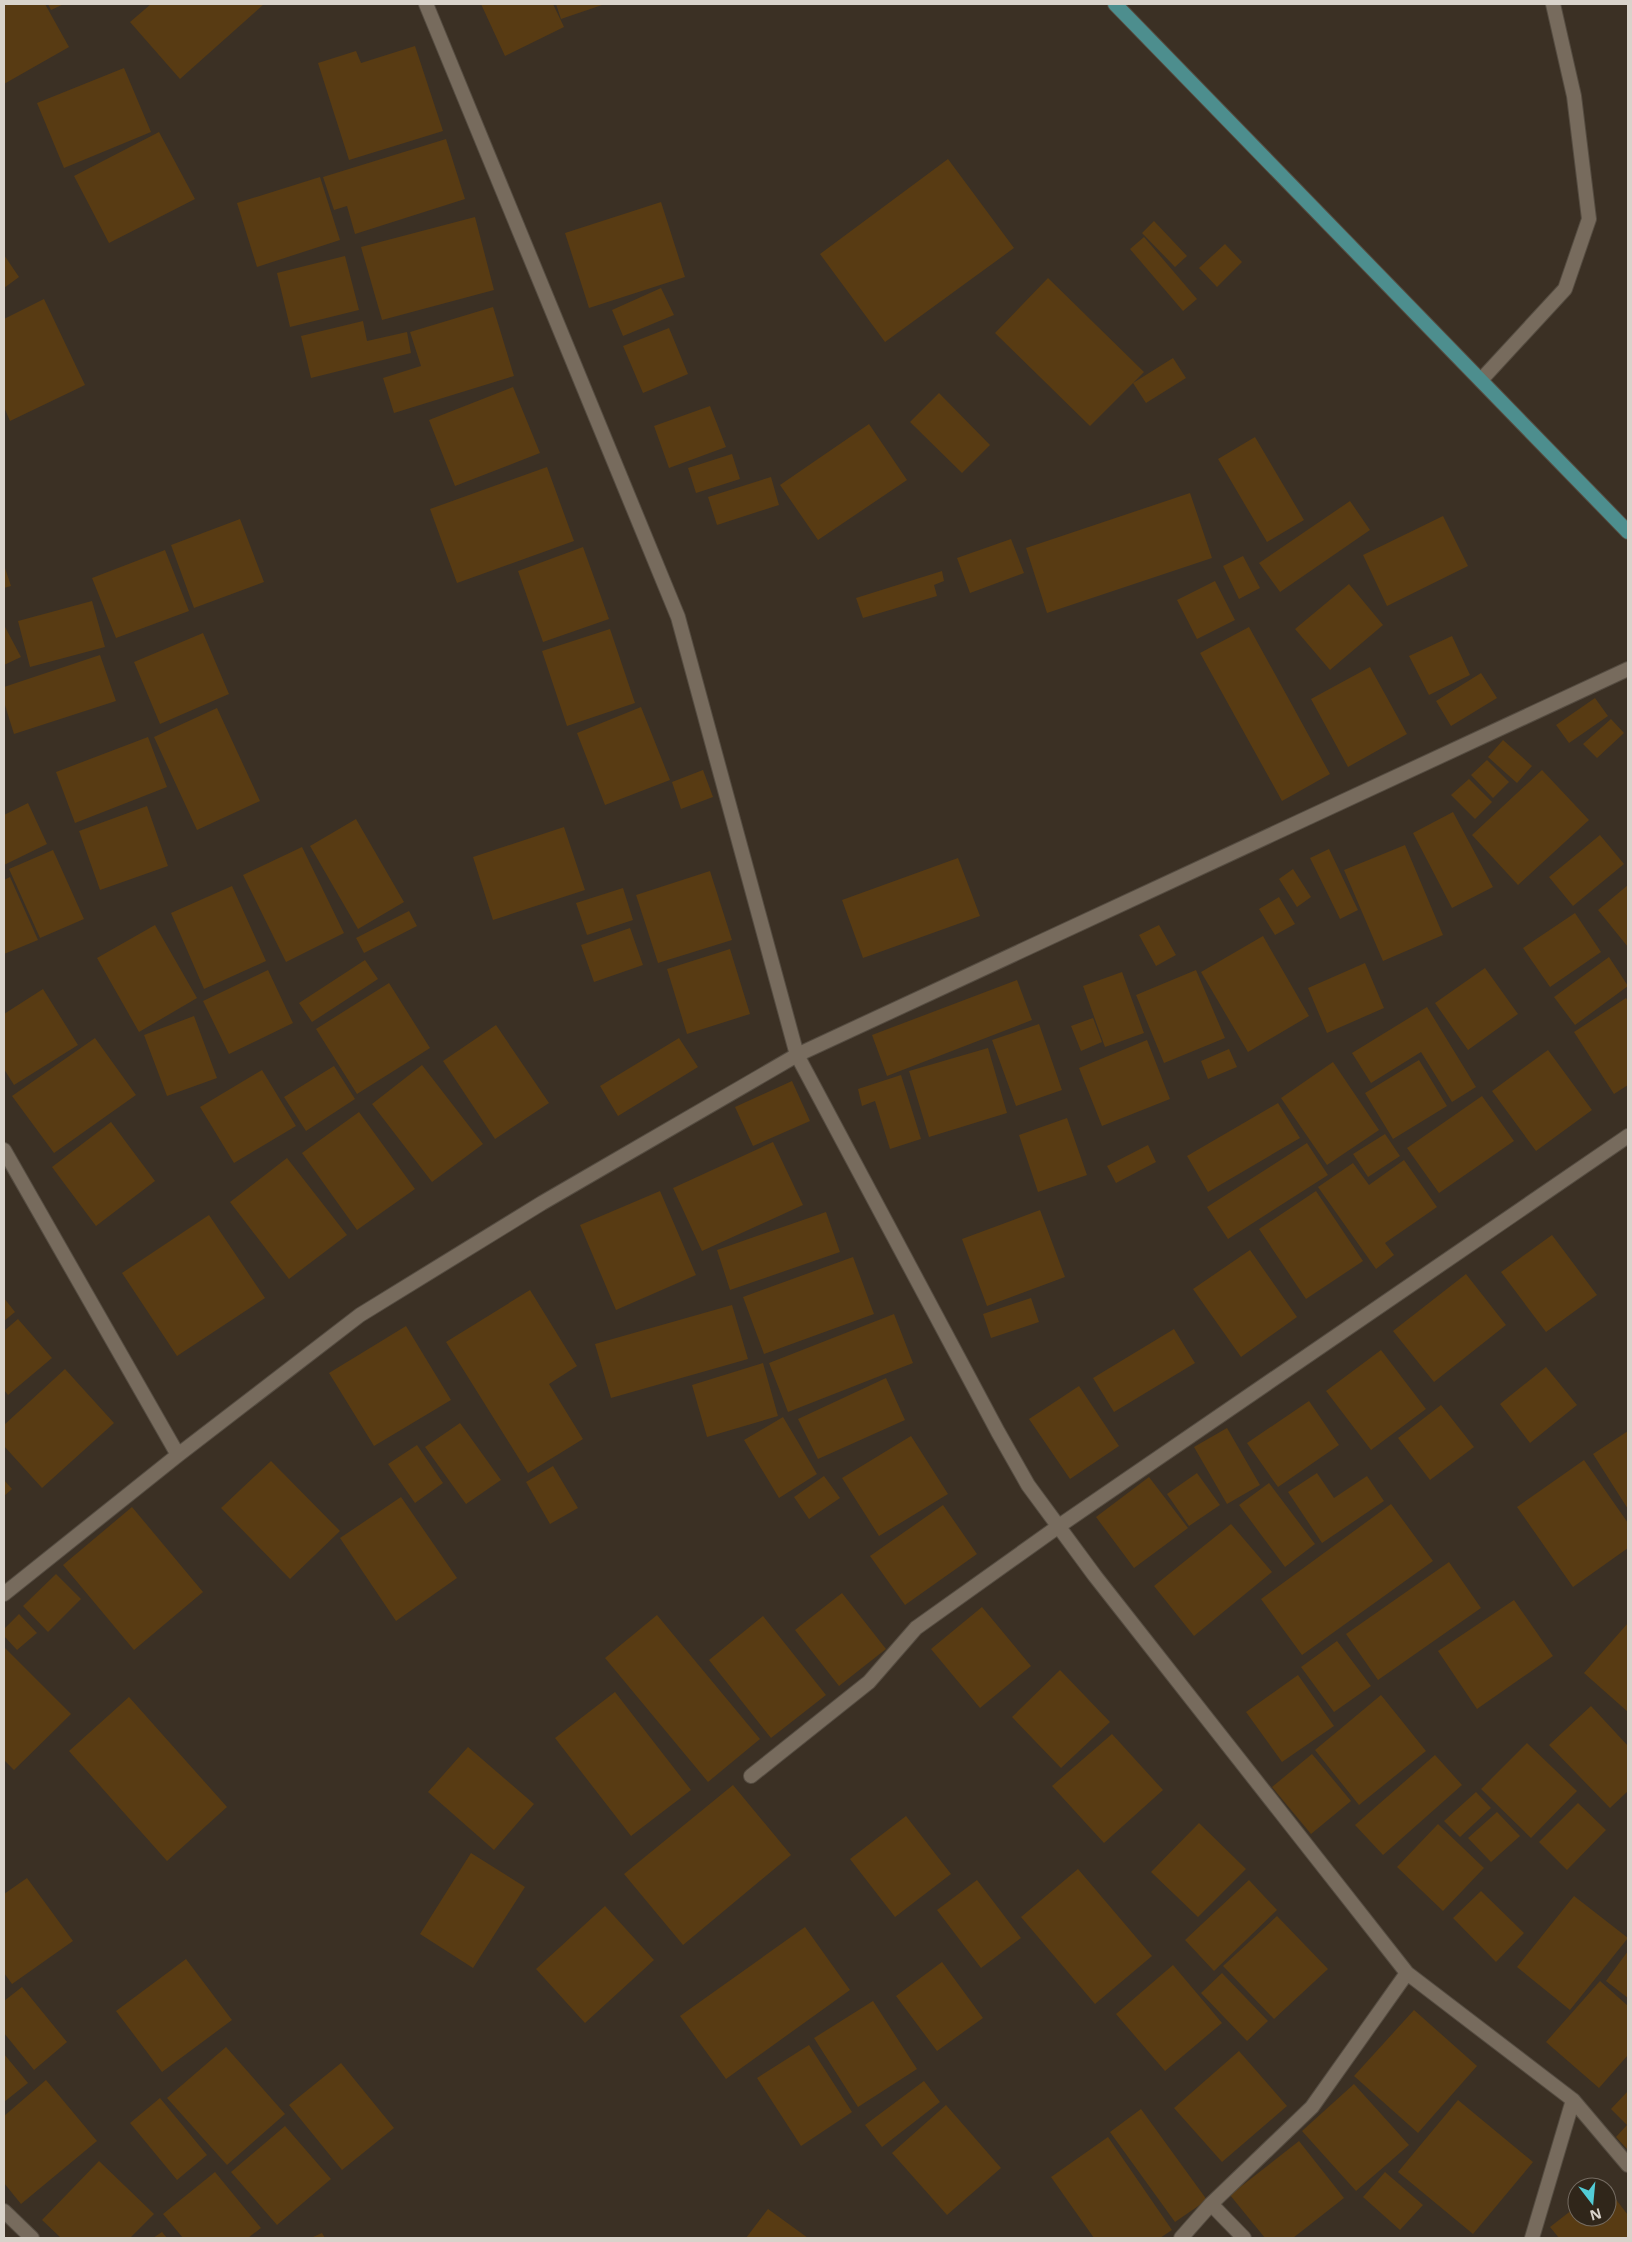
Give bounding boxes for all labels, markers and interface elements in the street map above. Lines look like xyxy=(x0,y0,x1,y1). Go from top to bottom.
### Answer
north arrow xyxy=(1567,2177,1617,2227)
text: N xyxy=(1588,2204,1604,2226)

